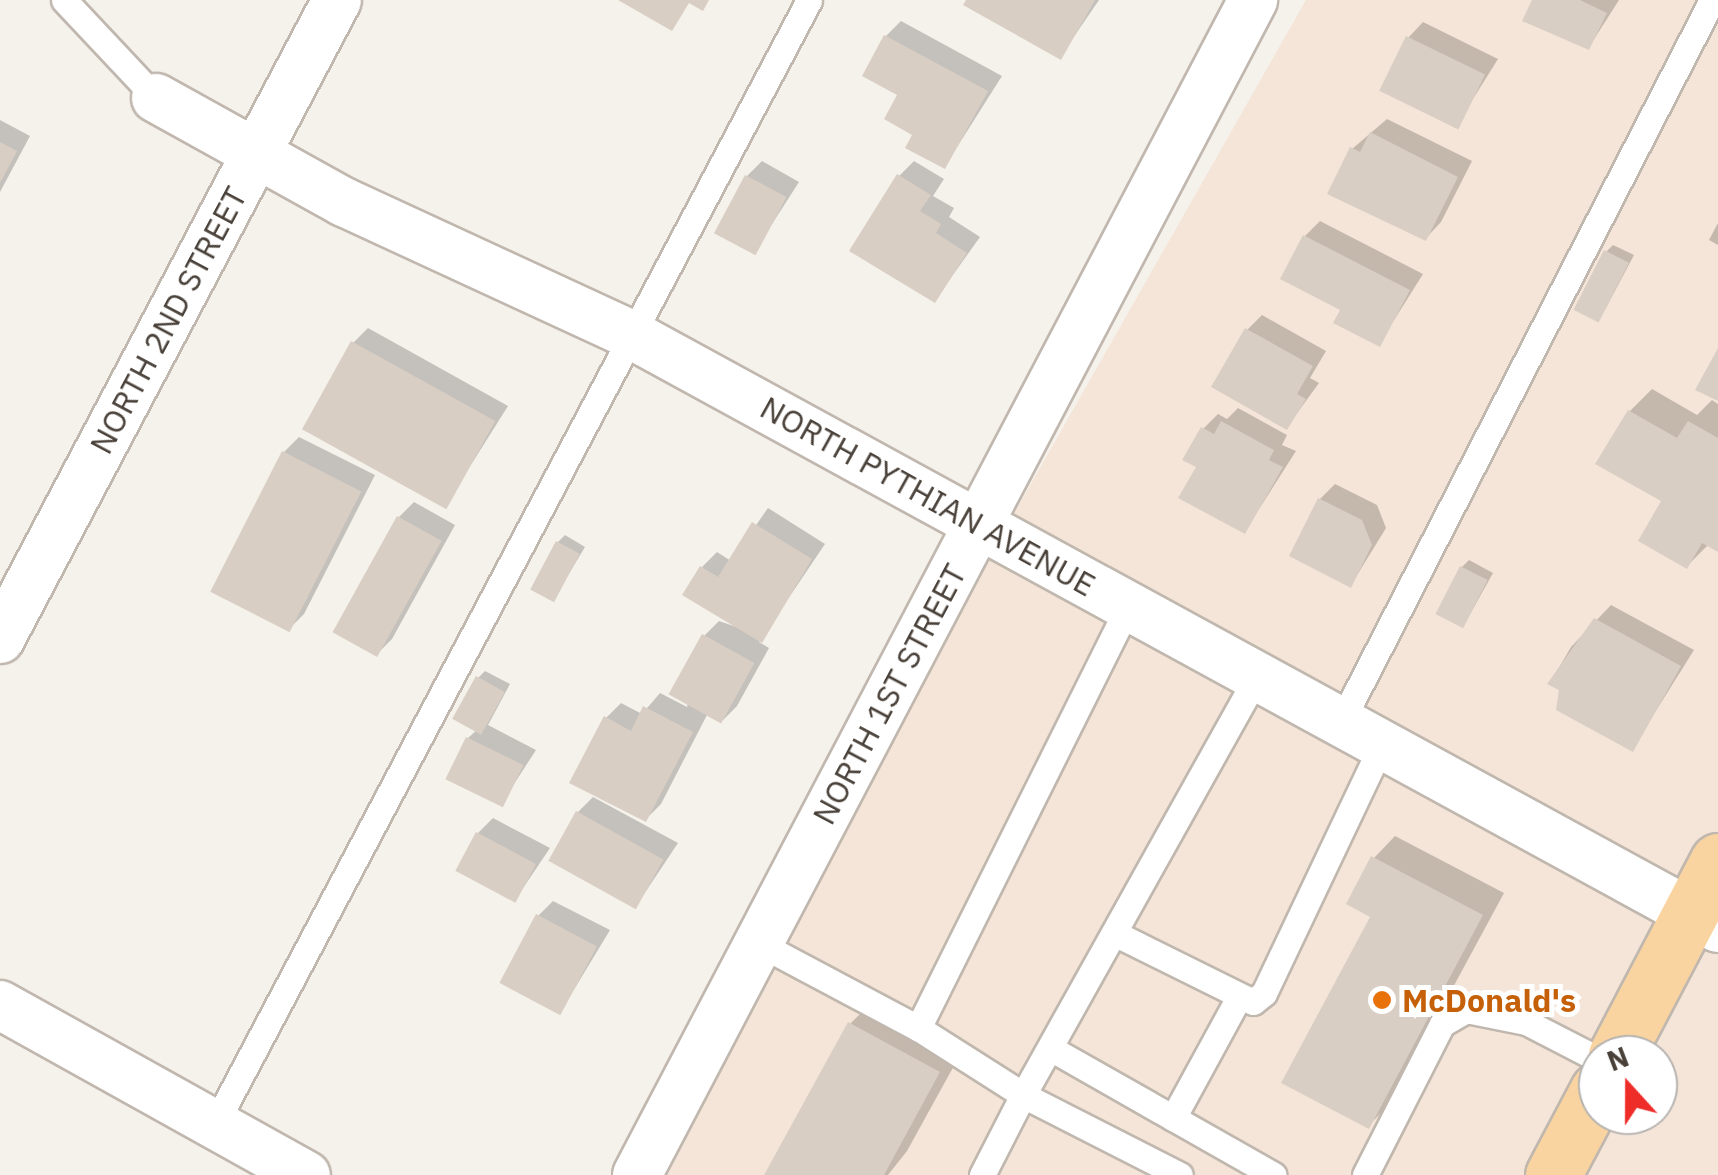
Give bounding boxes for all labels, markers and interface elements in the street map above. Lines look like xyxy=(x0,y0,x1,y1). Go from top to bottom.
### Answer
street label: NORTH 2ND STREET xyxy=(81,180,255,460)
street label: NORTH PYTHIAN AVENUE xyxy=(754,388,1102,604)
street label: NORTH 1ST STREET xyxy=(804,557,974,831)
place label: McDonald's xyxy=(1402,981,1576,1019)
marker: McDonald's xyxy=(1371,989,1393,1011)
north arrow xyxy=(1578,1035,1678,1135)
text: N xyxy=(1602,1037,1634,1079)

